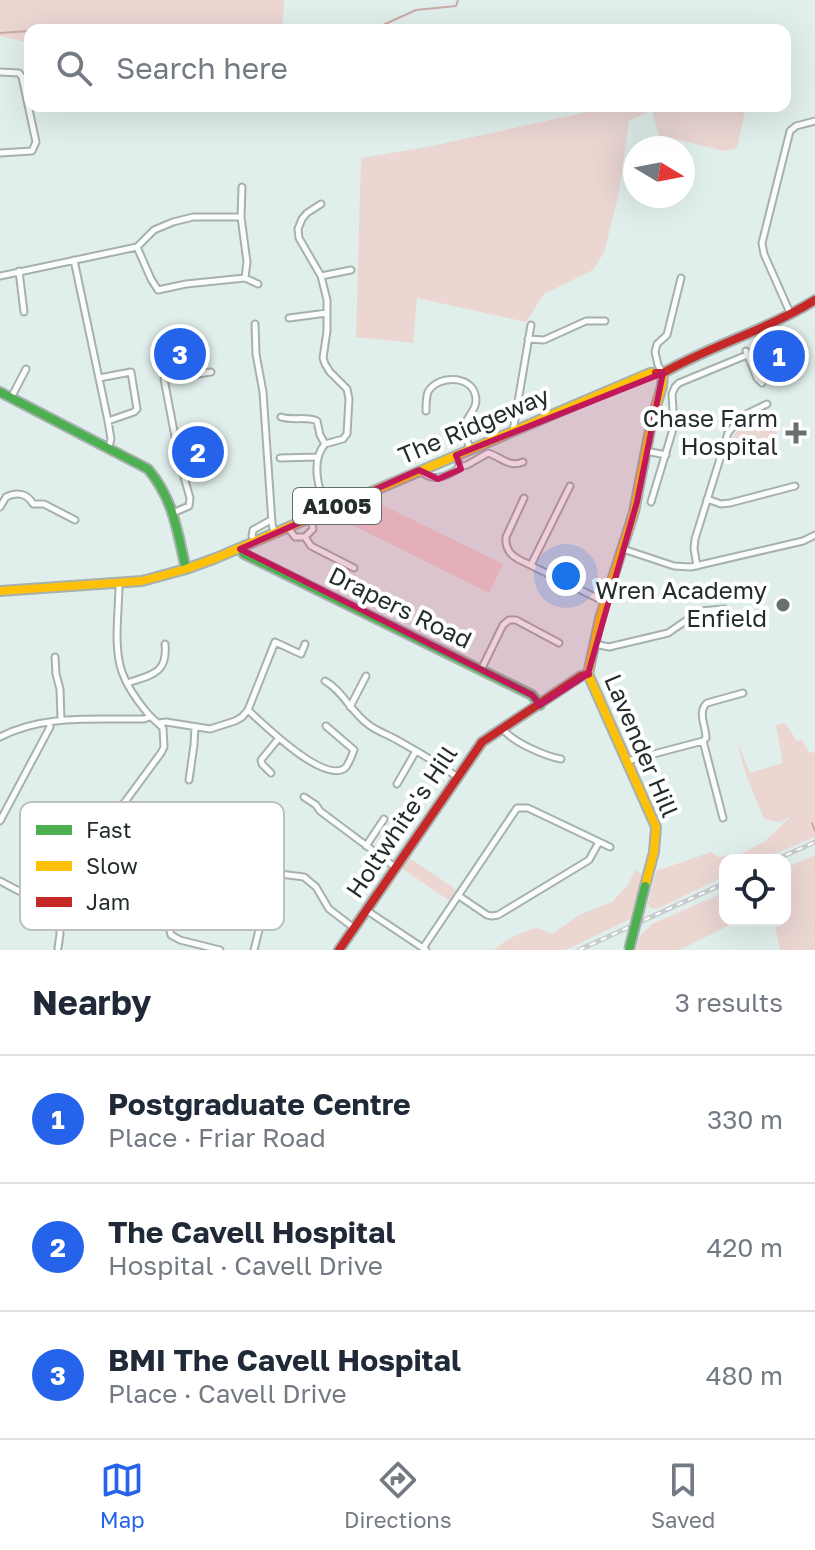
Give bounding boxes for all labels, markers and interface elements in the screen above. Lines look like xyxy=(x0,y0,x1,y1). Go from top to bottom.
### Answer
search box xyxy=(24,24,791,112)
icon: search xyxy=(52,46,96,90)
text: Search here xyxy=(116,50,288,86)
north arrow xyxy=(623,136,695,208)
pin: 3 xyxy=(154,324,206,384)
pin: 1 xyxy=(753,326,805,386)
street label: The Ridgeway xyxy=(394,380,553,469)
place label: Chase Farm Hospital xyxy=(643,403,778,460)
pin: 2 xyxy=(172,422,224,482)
marker: Chase Farm Hospital xyxy=(785,422,807,444)
road number: A1005 xyxy=(293,488,381,524)
your location xyxy=(546,556,586,596)
street label: Drapers Road xyxy=(325,560,477,654)
place label: Wren Academy Enfield xyxy=(595,575,767,632)
marker: Wren Academy Enfield xyxy=(774,596,792,614)
street label: Lavender Hill xyxy=(599,669,686,821)
street label: Holtwhite's Hill xyxy=(339,739,462,903)
legend xyxy=(20,802,284,930)
text: Fast xyxy=(86,816,132,843)
text: Slow xyxy=(86,852,138,879)
map controls xyxy=(719,854,791,926)
button: locate xyxy=(719,854,791,926)
text: Jam xyxy=(86,888,130,915)
text: Nearby xyxy=(32,982,152,1022)
text: 3 results xyxy=(675,987,783,1018)
text: Postgraduate Centre xyxy=(108,1086,411,1122)
text: 1 xyxy=(51,1104,65,1135)
text: 330 m xyxy=(707,1104,783,1135)
text: Place · Friar Road xyxy=(108,1122,326,1153)
text: The Cavell Hospital xyxy=(108,1214,396,1250)
text: 2 xyxy=(50,1232,66,1263)
text: 420 m xyxy=(706,1232,783,1263)
text: Hospital · Cavell Drive xyxy=(108,1250,383,1281)
text: BMI The Cavell Hospital xyxy=(108,1342,461,1378)
text: 3 xyxy=(50,1360,66,1391)
text: 480 m xyxy=(706,1360,783,1391)
text: Place · Cavell Drive xyxy=(108,1378,347,1409)
tab: Map xyxy=(100,1458,145,1533)
tab: Directions xyxy=(344,1458,452,1533)
tab: Saved xyxy=(651,1458,715,1533)

